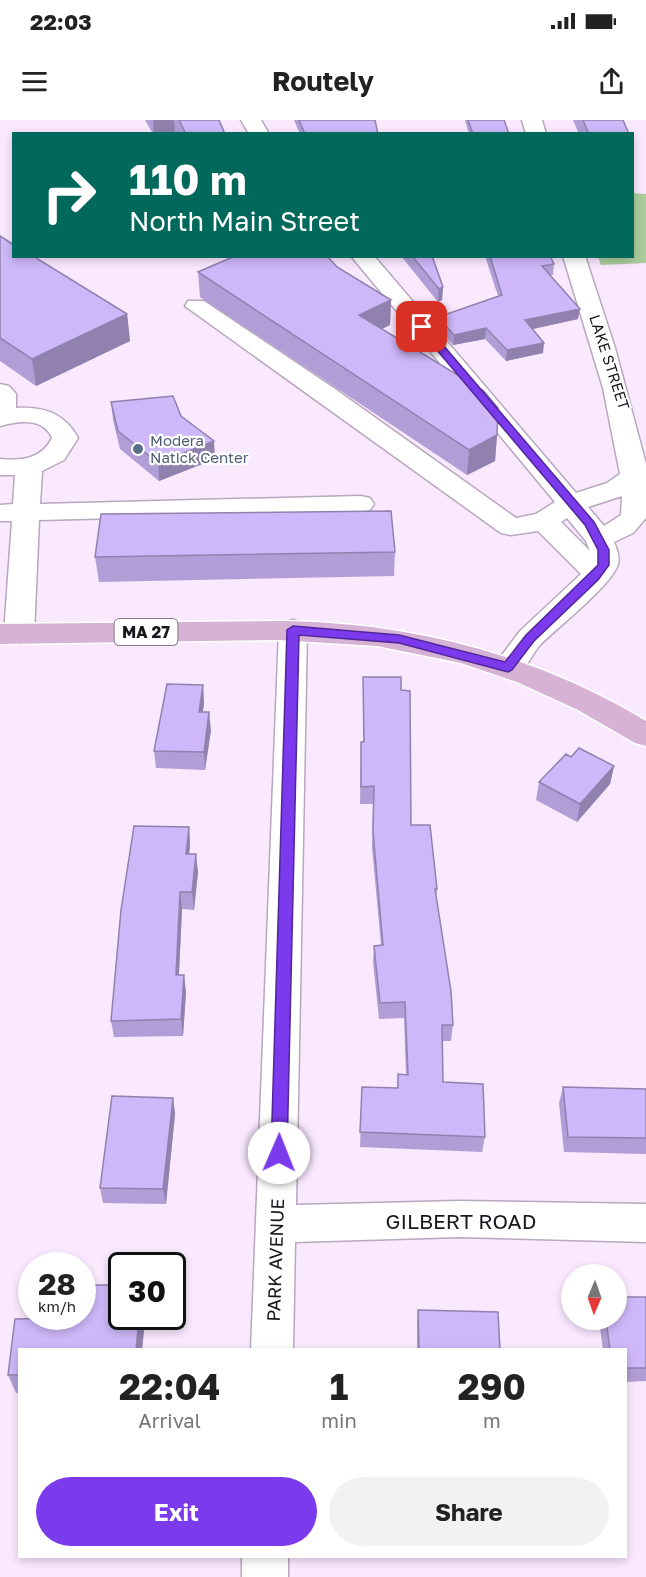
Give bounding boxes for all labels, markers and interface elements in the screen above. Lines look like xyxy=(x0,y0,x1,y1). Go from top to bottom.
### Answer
text: 22:03 xyxy=(30,8,92,35)
icon: menu xyxy=(18,65,51,98)
text: Routely xyxy=(272,65,374,97)
icon: share xyxy=(595,65,628,98)
text: 110 m xyxy=(129,154,247,204)
icon: right xyxy=(30,156,108,234)
text: North Main Street xyxy=(129,205,360,237)
pin xyxy=(396,301,447,352)
icon: arrive xyxy=(405,310,438,343)
street label: LAKE STREET xyxy=(586,312,634,412)
place label: Modera Natick Center xyxy=(150,431,249,466)
marker: Modera Natick Center xyxy=(131,442,145,456)
road number: MA 27 xyxy=(114,619,178,645)
position arrow xyxy=(247,1121,311,1185)
street label: PARK AVENUE xyxy=(262,1198,288,1322)
street label: GILBERT ROAD xyxy=(386,1208,536,1234)
speed limit sign: 30 xyxy=(108,1252,186,1330)
north arrow xyxy=(561,1264,627,1330)
map controls xyxy=(561,1264,627,1330)
text: 28 xyxy=(38,1266,76,1302)
text: km/h xyxy=(38,1297,76,1315)
text: 22:04 xyxy=(119,1365,220,1408)
text: 1 xyxy=(330,1365,348,1408)
text: 290 xyxy=(458,1365,526,1408)
text: Arrival xyxy=(138,1408,201,1432)
text: min xyxy=(321,1408,357,1432)
text: m xyxy=(483,1408,501,1432)
button: Exit xyxy=(36,1477,317,1546)
button: Share xyxy=(329,1477,609,1546)

